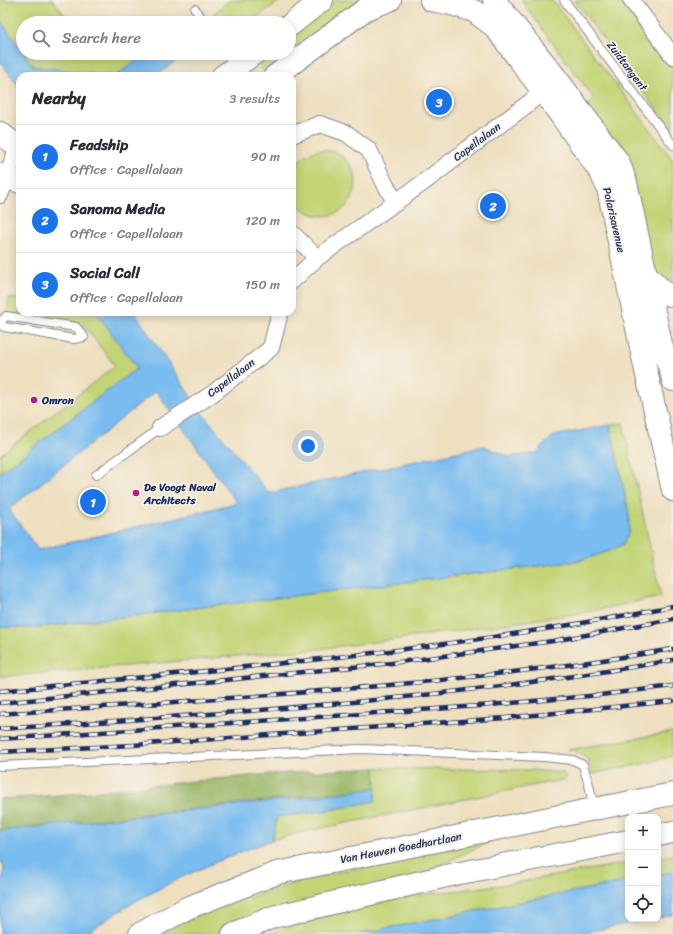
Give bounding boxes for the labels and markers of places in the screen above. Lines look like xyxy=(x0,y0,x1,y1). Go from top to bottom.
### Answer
pin: 3 xyxy=(426,87,452,117)
pin: 2 xyxy=(480,191,506,221)
place label: Omron xyxy=(41,391,74,410)
marker: Omron xyxy=(29,395,39,405)
place label: De Voogt Naval Architects xyxy=(143,478,217,510)
pin: 1 xyxy=(80,487,106,517)
marker: De Voogt Naval Architects xyxy=(131,488,141,498)

